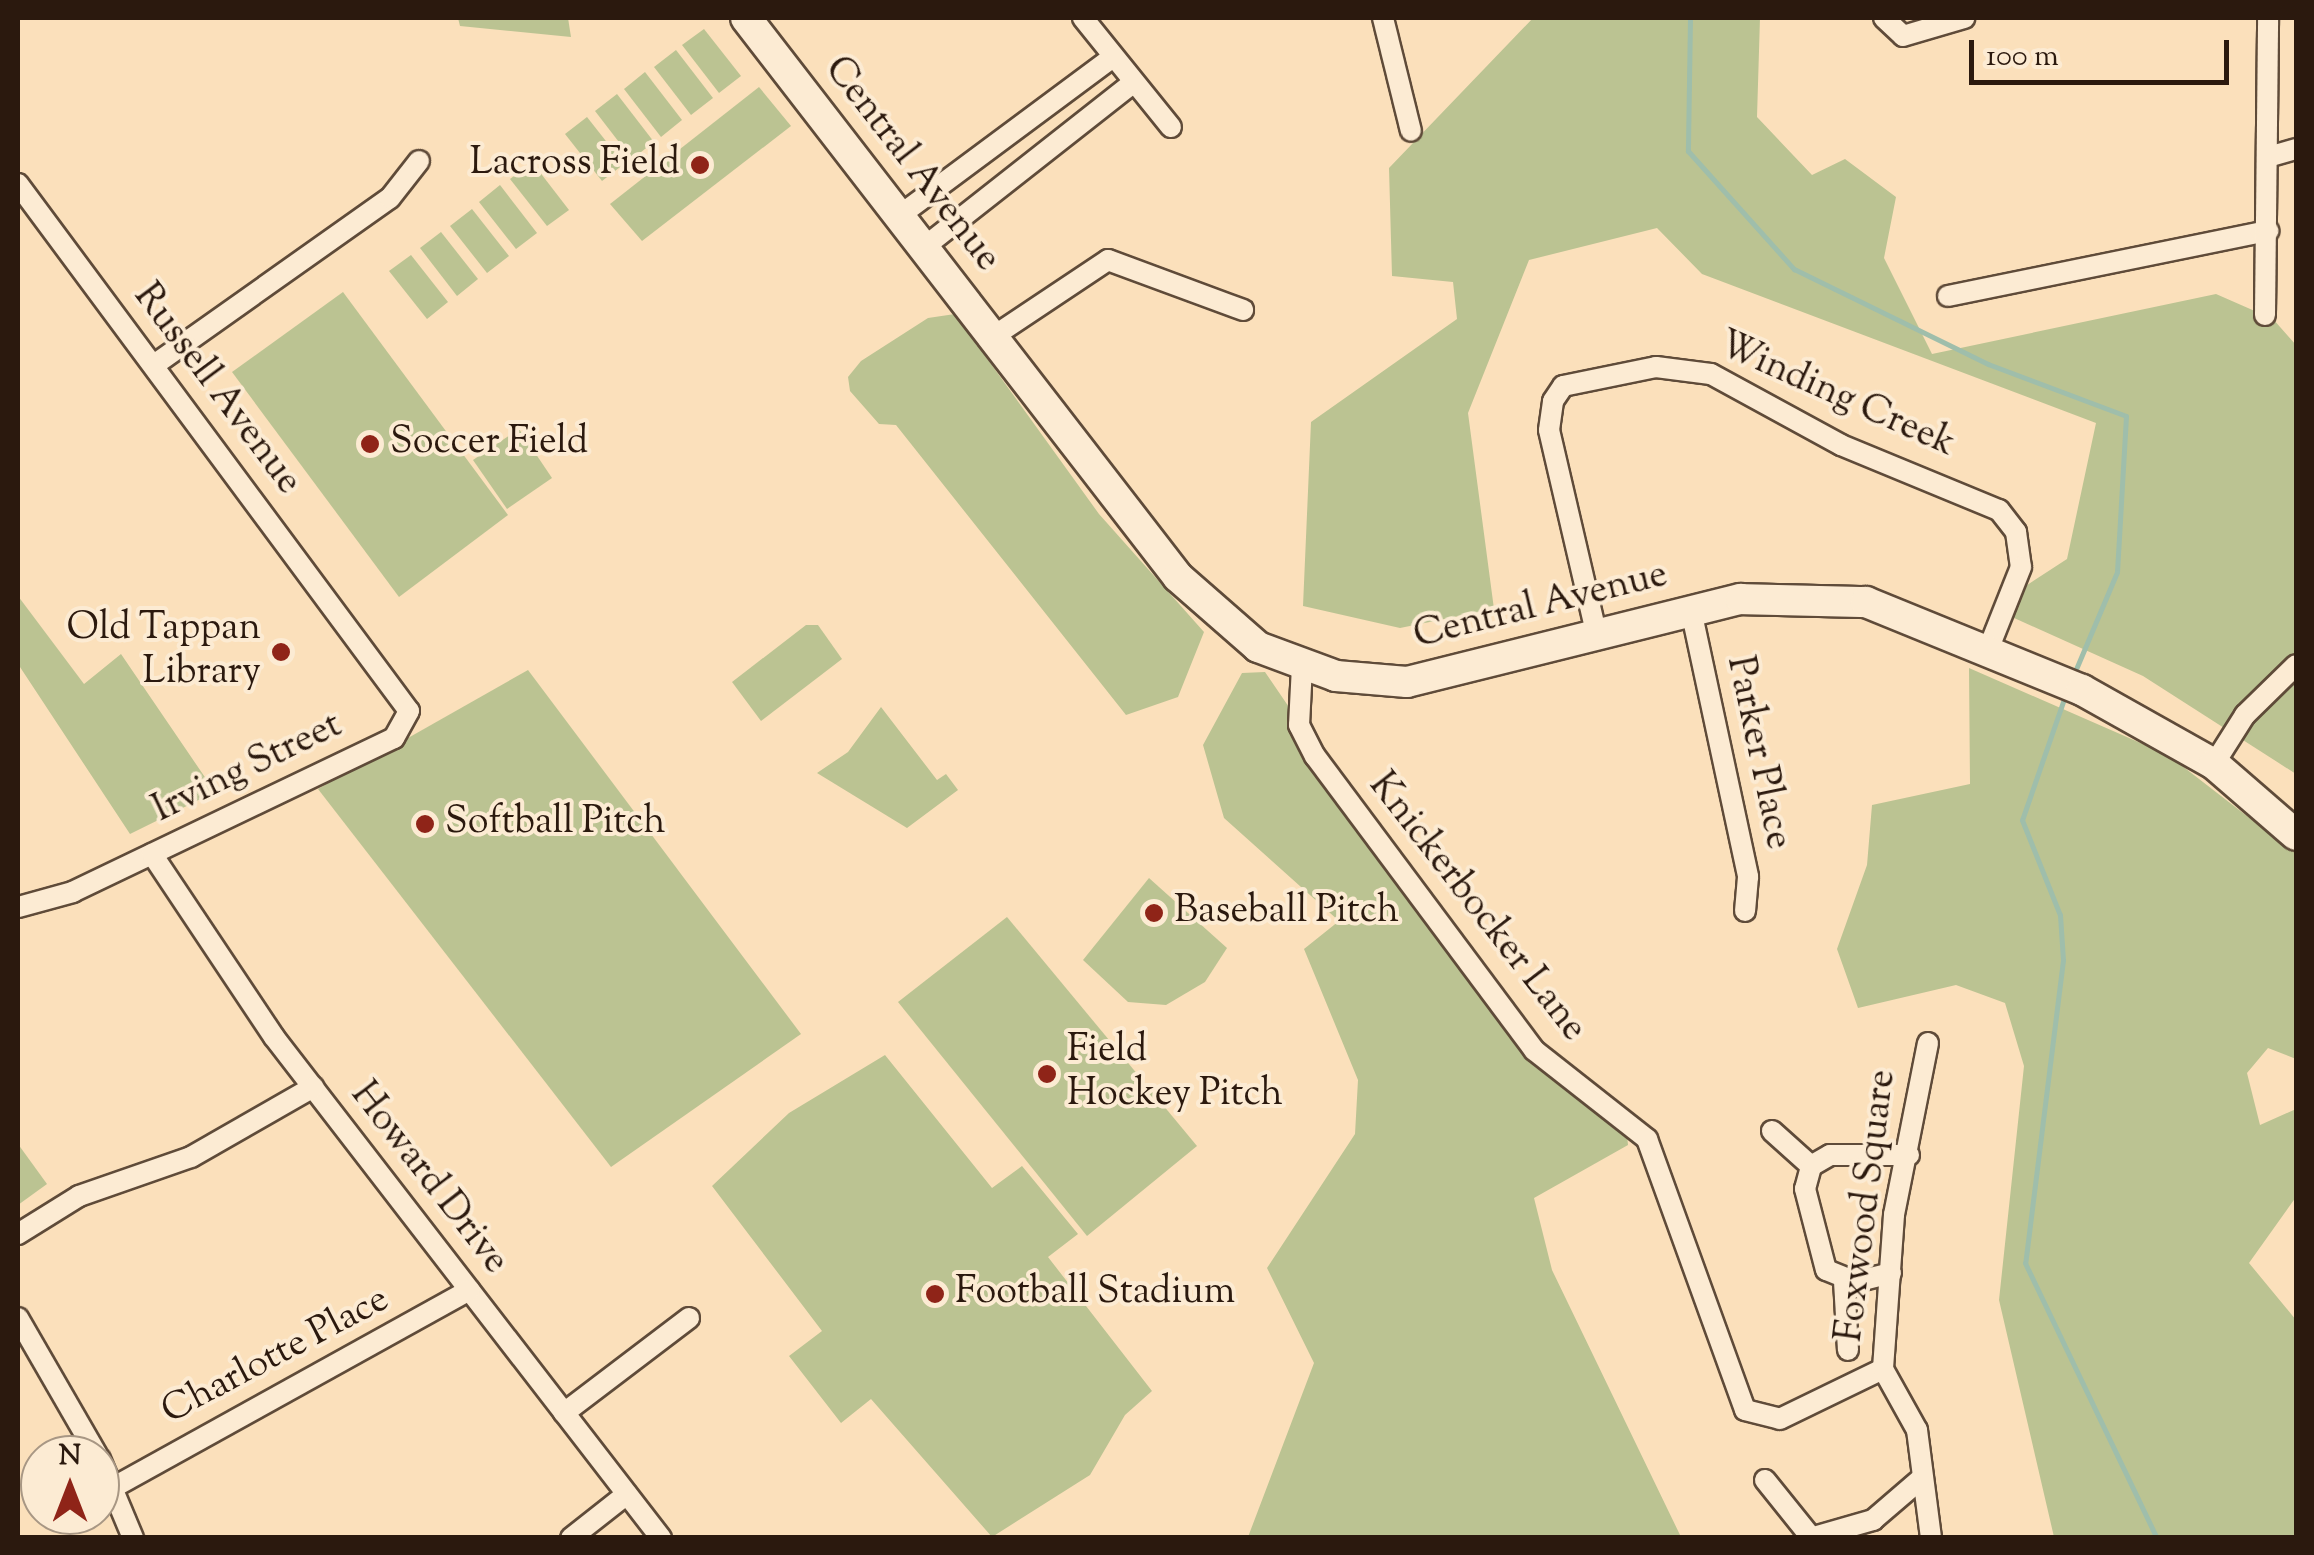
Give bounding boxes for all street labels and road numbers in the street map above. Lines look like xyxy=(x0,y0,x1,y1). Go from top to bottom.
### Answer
street label: Central Avenue xyxy=(813,49,1009,281)
street label: Russell Avenue xyxy=(122,276,310,504)
street label: Winding Creek xyxy=(1711,323,1961,469)
street label: Central Avenue xyxy=(1409,553,1673,661)
street label: Parker Place xyxy=(1714,652,1800,854)
street label: Irving Street xyxy=(146,704,350,834)
street label: Knickerbocker Lane xyxy=(1357,765,1595,1051)
street label: Foxwood Square xyxy=(1829,1067,1907,1345)
street label: Howard Drive xyxy=(339,1074,517,1284)
street label: Charlotte Place xyxy=(155,1278,397,1436)

